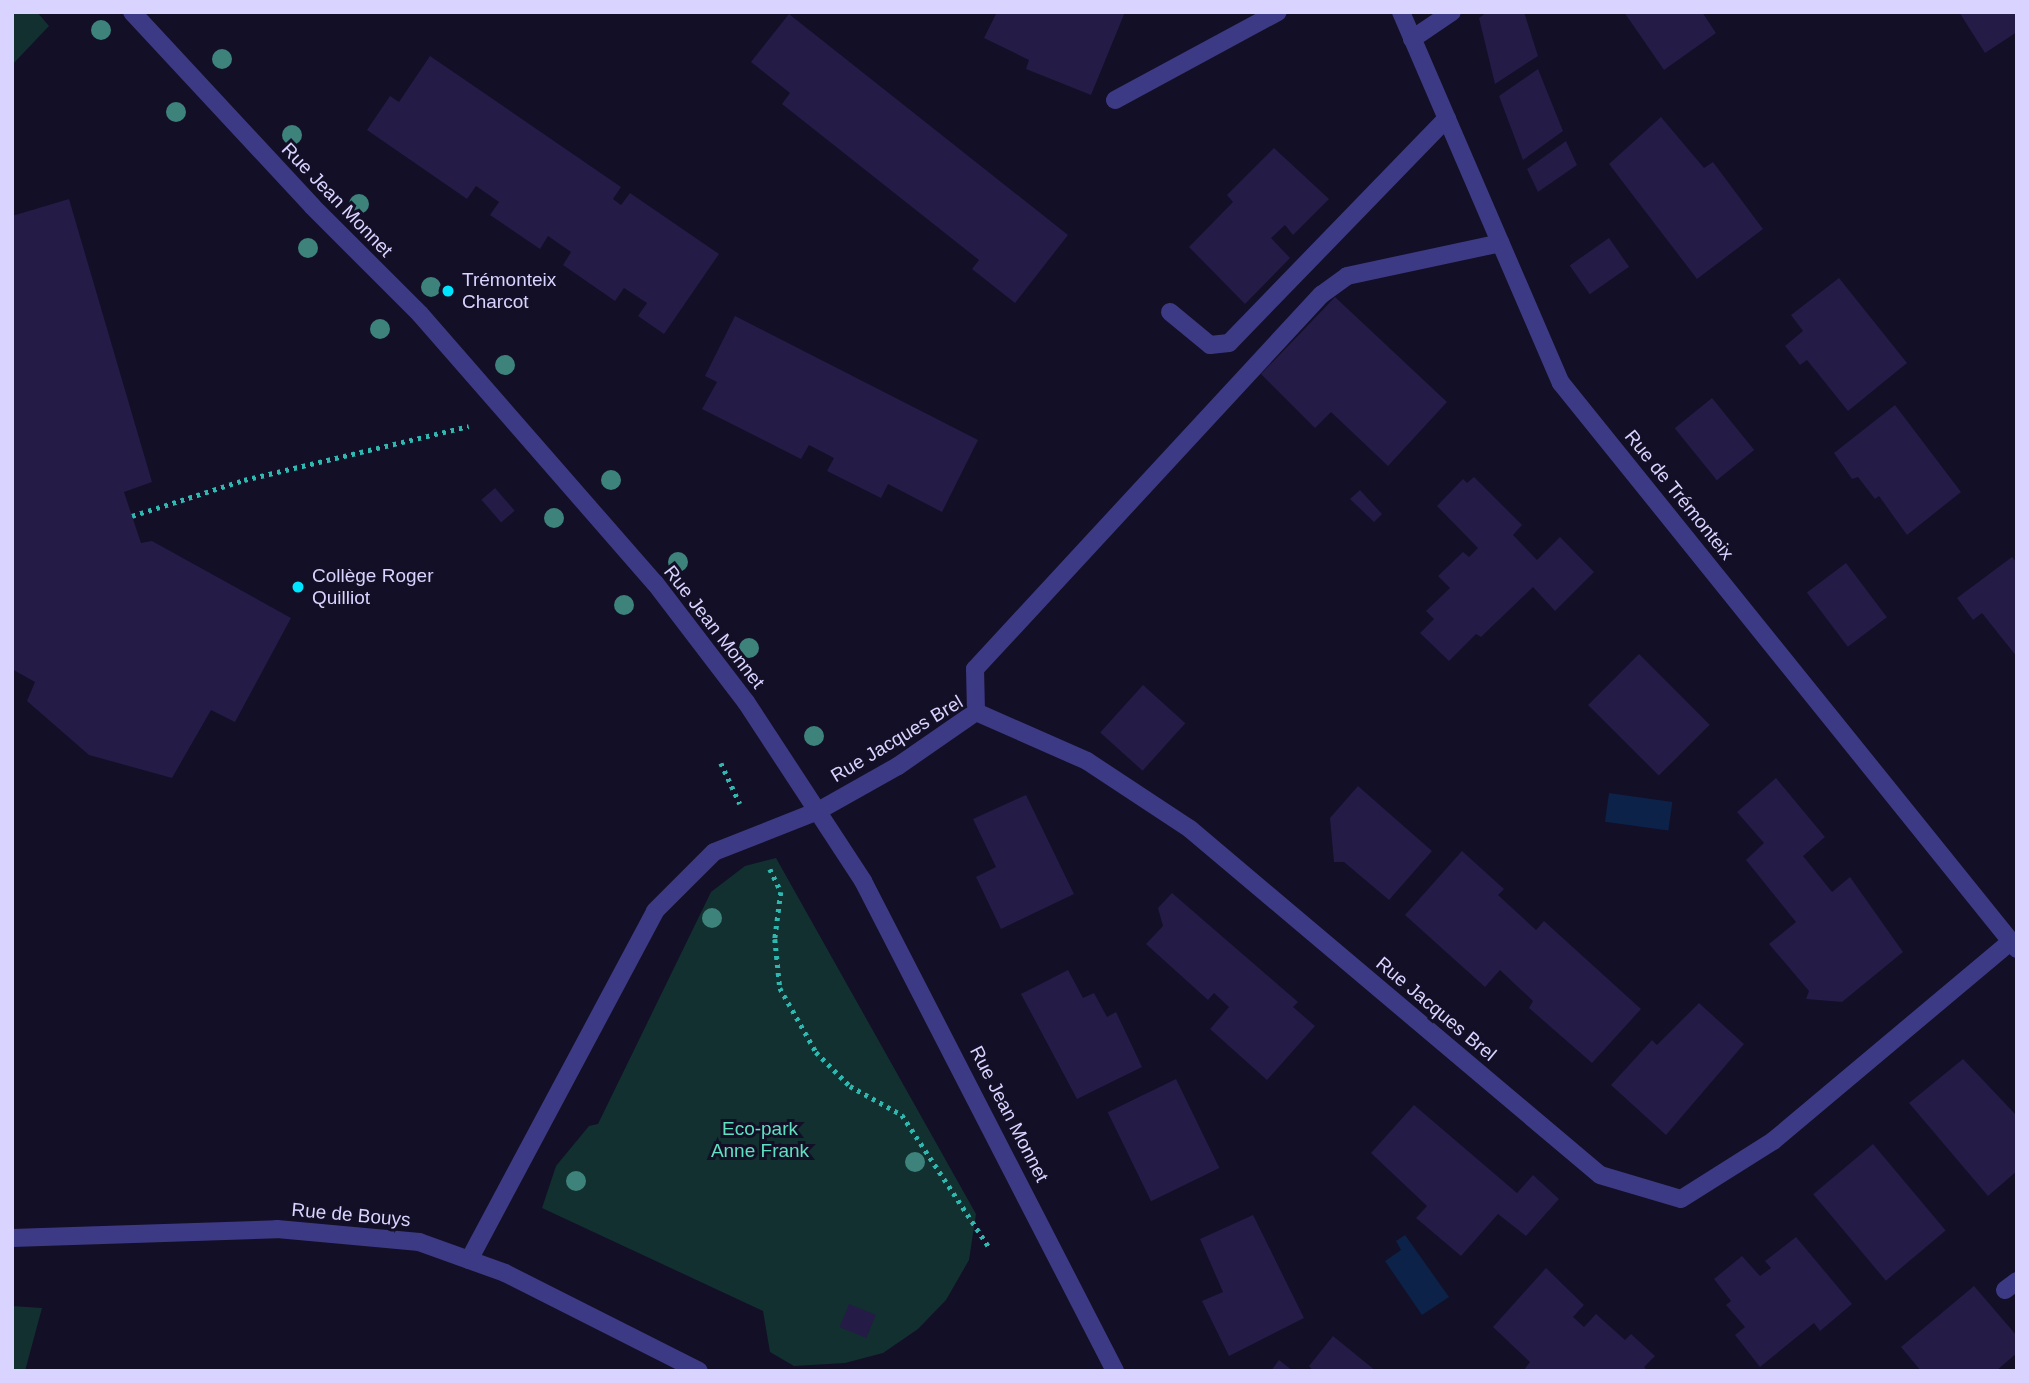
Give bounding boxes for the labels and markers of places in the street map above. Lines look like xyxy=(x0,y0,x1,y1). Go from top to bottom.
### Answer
place label: Trémonteix Charcot xyxy=(462,269,556,313)
marker: Trémonteix Charcot xyxy=(440,283,456,299)
place label: Collège Roger Quilliot xyxy=(312,565,433,609)
marker: Collège Roger Quilliot xyxy=(290,579,306,595)

